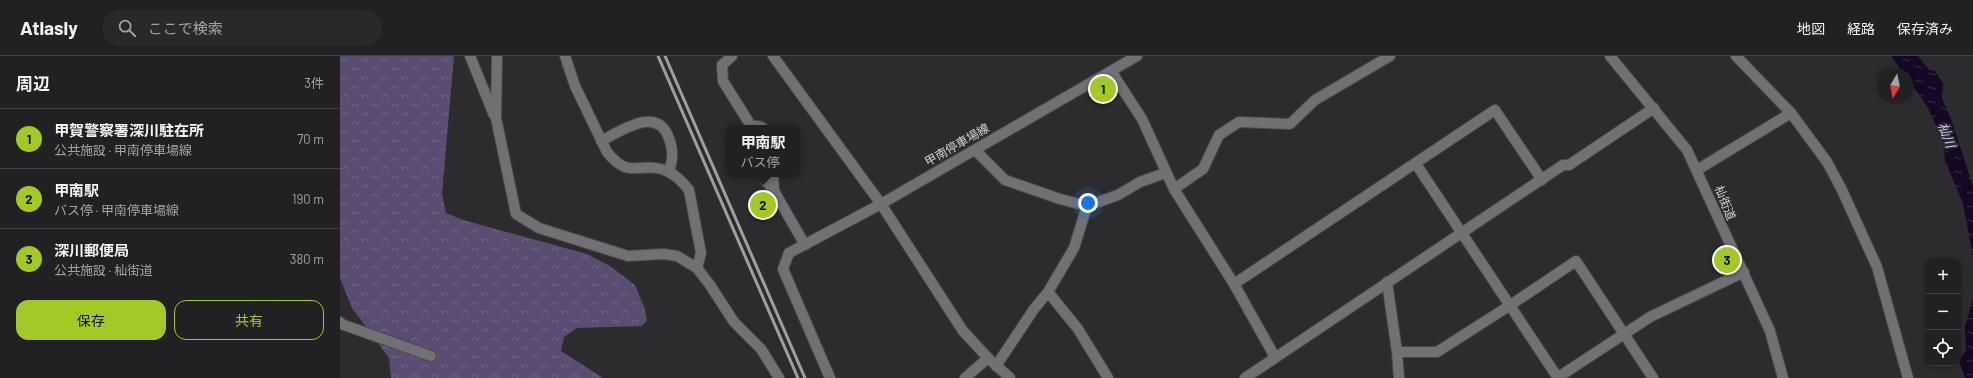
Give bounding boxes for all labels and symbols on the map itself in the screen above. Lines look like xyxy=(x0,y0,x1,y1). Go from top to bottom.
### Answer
north arrow xyxy=(1877,68,1913,104)
pin: 1 xyxy=(1090,74,1116,104)
street label: 甲南停車場線 xyxy=(922,120,991,168)
water label: 杣川 xyxy=(1935,120,1960,152)
street label: 杣街道 xyxy=(1713,183,1739,222)
pin: 2 xyxy=(750,190,776,220)
your location xyxy=(1078,193,1098,213)
pin: 3 xyxy=(1714,245,1740,275)

